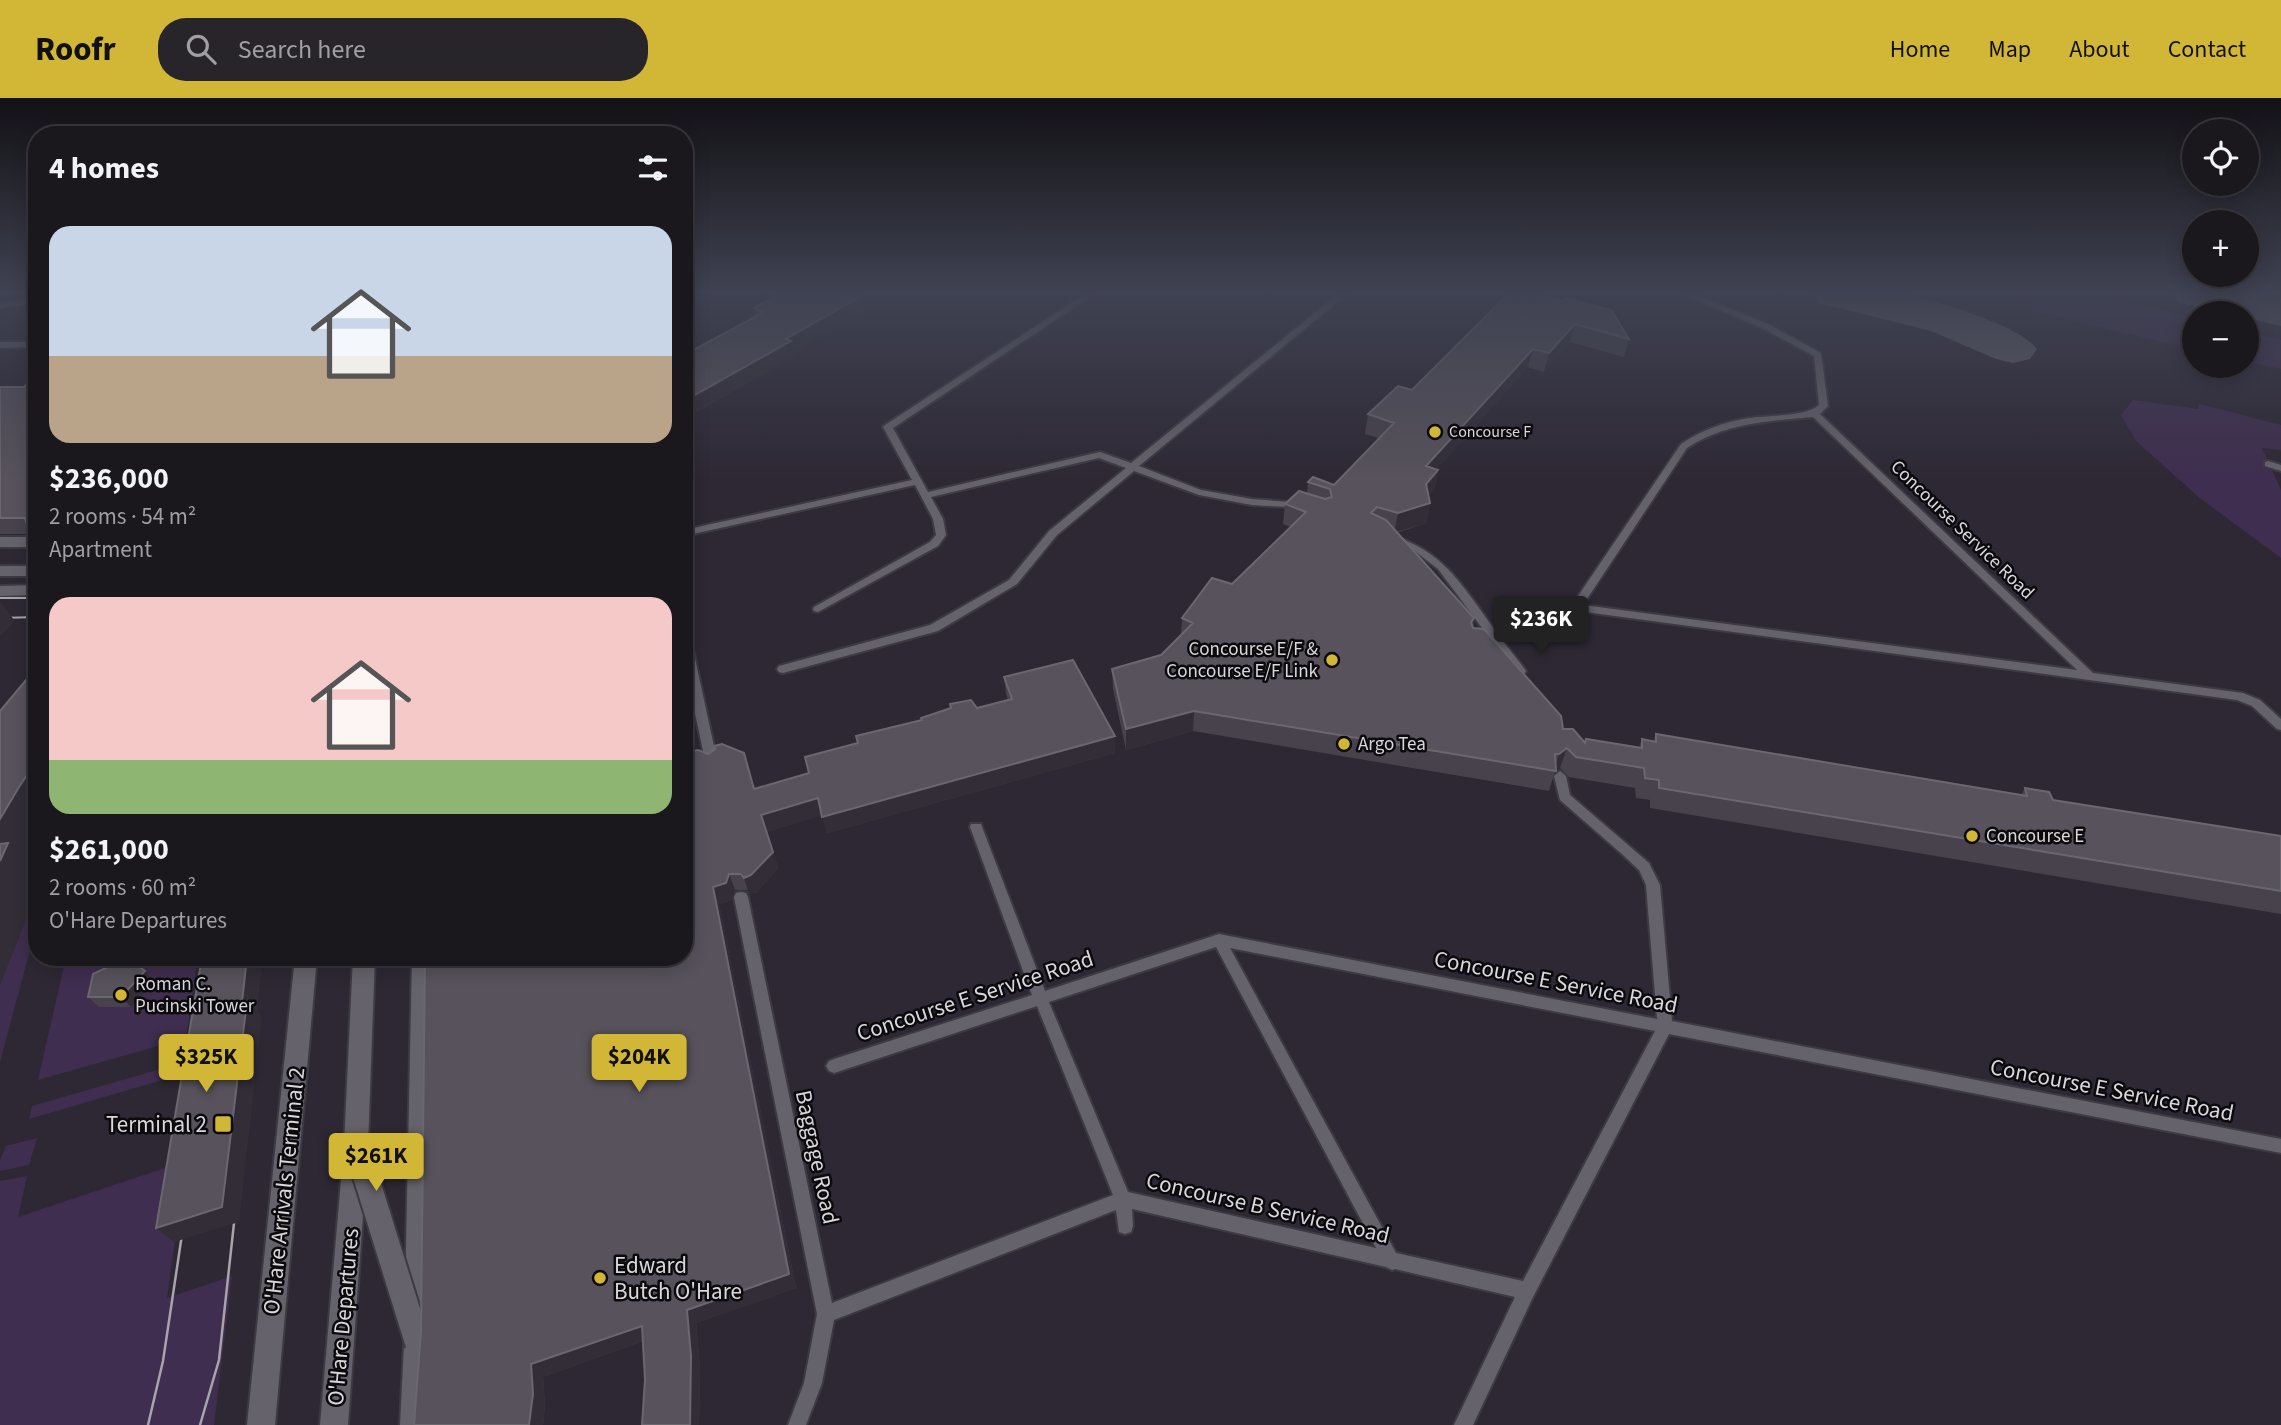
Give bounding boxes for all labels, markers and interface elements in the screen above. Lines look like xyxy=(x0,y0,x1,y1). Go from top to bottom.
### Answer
search box xyxy=(158,18,648,81)
text: Roofr xyxy=(35,26,116,73)
icon: search xyxy=(182,30,220,68)
text: Search here xyxy=(238,31,366,68)
text: Home xyxy=(1890,32,1950,67)
text: Map xyxy=(1988,32,2031,67)
text: About xyxy=(2069,32,2130,67)
text: Contact xyxy=(2168,32,2246,67)
map controls xyxy=(2182,119,2259,378)
button: locate xyxy=(2182,119,2259,196)
text: 4 homes xyxy=(49,147,159,190)
icon: filters xyxy=(634,149,672,187)
button: + xyxy=(2182,210,2259,287)
icon: home xyxy=(298,271,424,397)
button: − xyxy=(2182,301,2259,378)
place label: Concourse F xyxy=(1449,421,1531,443)
marker: Concourse F xyxy=(1427,424,1443,440)
street label: Concourse Service Road xyxy=(1884,454,2040,606)
text: $236,000 xyxy=(49,457,169,500)
text: 2 rooms · 54 m² xyxy=(49,500,196,533)
text: Apartment xyxy=(49,533,152,566)
pin: $236K xyxy=(1492,596,1590,656)
text: $236K xyxy=(1510,602,1572,635)
place label: Concourse E/F & Concourse E/F Link xyxy=(1166,636,1319,685)
icon: home xyxy=(298,642,424,768)
marker: Concourse E/F & Concourse E/F Link xyxy=(1324,652,1340,668)
place label: Argo Tea xyxy=(1358,731,1426,758)
marker: Argo Tea xyxy=(1336,736,1352,752)
place label: Concourse E xyxy=(1986,823,2084,850)
text: $261,000 xyxy=(49,828,169,871)
marker: Concourse E xyxy=(1964,828,1980,844)
text: 2 rooms · 60 m² xyxy=(49,871,196,904)
text: O'Hare Departures xyxy=(49,904,227,937)
street label: Concourse E Service Road xyxy=(852,942,1098,1050)
street label: Concourse E Service Road xyxy=(1431,942,1681,1022)
place label: Roman C. Pucinski Tower xyxy=(135,971,255,1020)
marker: Roman C. Pucinski Tower xyxy=(113,987,129,1003)
pin: $325K xyxy=(157,1034,255,1094)
pin: $204K xyxy=(590,1034,688,1094)
text: $325K xyxy=(175,1040,237,1073)
text: $204K xyxy=(608,1040,670,1073)
street label: Concourse E Service Road xyxy=(1987,1050,2237,1130)
street label: O'Hare Arrivals Terminal 2 xyxy=(255,1066,313,1316)
street label: Baggage Road xyxy=(787,1087,847,1227)
place label: Terminal 2 xyxy=(106,1108,207,1141)
marker: Terminal 2 xyxy=(213,1114,233,1134)
pin: $261K xyxy=(327,1134,425,1193)
text: $261K xyxy=(345,1139,407,1172)
street label: Concourse B Service Road xyxy=(1143,1164,1393,1252)
street label: O'Hare Departures xyxy=(319,1227,367,1407)
place label: Edward Butch O'Hare xyxy=(614,1249,742,1308)
marker: Edward Butch O'Hare xyxy=(592,1270,608,1286)

